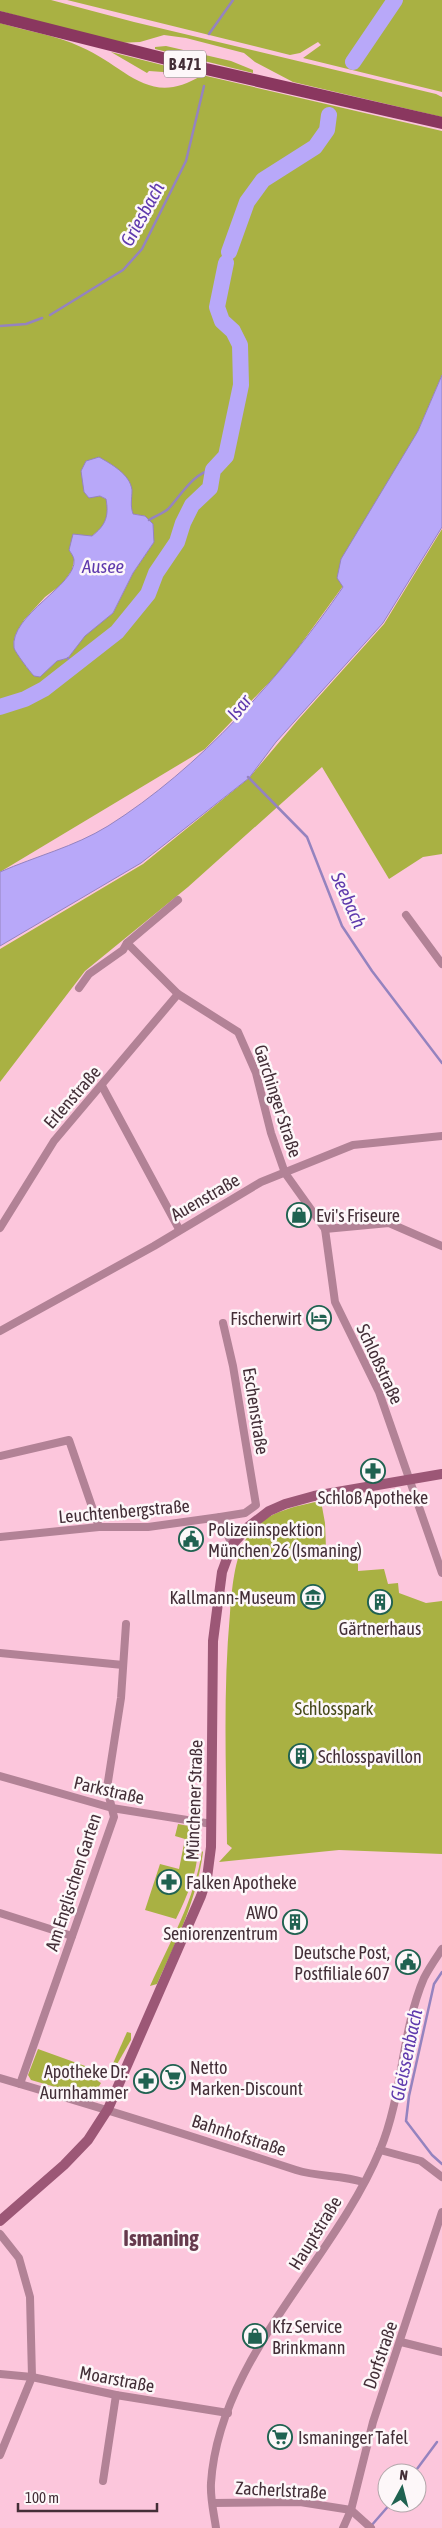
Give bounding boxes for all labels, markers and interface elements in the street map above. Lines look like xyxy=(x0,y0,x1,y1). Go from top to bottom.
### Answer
road number: B 471 xyxy=(164,51,206,78)
water label: Griesbach xyxy=(116,178,168,250)
water label: Ausee xyxy=(81,555,124,577)
water label: Isar xyxy=(222,689,257,724)
water label: Seebach xyxy=(327,868,371,931)
street label: Garchinger Straße xyxy=(250,1042,306,1160)
street label: Erlenstraße xyxy=(39,1061,105,1133)
street label: Auenstraße xyxy=(167,1169,243,1225)
shop icon: Evi's Friseure xyxy=(286,1202,312,1228)
place label: Evi's Friseure xyxy=(316,1205,400,1226)
hotel icon: Fischerwirt xyxy=(306,1305,332,1331)
place label: Fischerwirt xyxy=(230,1308,302,1329)
street label: Schloßstraße xyxy=(352,1321,408,1407)
street label: Eschenstraße xyxy=(239,1366,273,1456)
pharmacy icon: Schloß Apotheke xyxy=(360,1458,386,1484)
place label: Schloß Apotheke xyxy=(318,1487,428,1508)
street label: Leuchtenbergstraße xyxy=(57,1495,191,1527)
place label: Polizeiinspektion München 26 (Ismaning) xyxy=(208,1519,362,1561)
public building icon: Polizeiinspektion München 26 (Ismaning) xyxy=(178,1526,204,1552)
museum icon: Kallmann-Museum xyxy=(300,1584,326,1610)
place label: Kallmann-Museum xyxy=(169,1587,296,1608)
building icon: Gärtnerhaus xyxy=(367,1589,393,1615)
place label: Gärtnerhaus xyxy=(339,1618,421,1639)
park label: Schlosspark xyxy=(295,1698,373,1719)
street label: Münchener Straße xyxy=(181,1739,207,1861)
building icon: Schlosspavillon xyxy=(288,1743,314,1769)
place label: Schlosspavillon xyxy=(318,1746,422,1767)
street label: Parkstraße xyxy=(72,1772,146,1808)
street label: Am Englischen Garten xyxy=(41,1811,105,1953)
pharmacy icon: Falken Apotheke xyxy=(156,1869,182,1895)
place label: Falken Apotheke xyxy=(186,1872,297,1893)
place label: AWO Seniorenzentrum xyxy=(163,1902,278,1944)
building icon: AWO Seniorenzentrum xyxy=(282,1909,308,1935)
place label: Deutsche Post, Postfiliale 607 xyxy=(294,1942,390,1984)
public building icon: Deutsche Post, Postfiliale 607 xyxy=(395,1949,421,1975)
water label: Gleissenbach xyxy=(386,2007,426,2103)
place label: Netto Marken-Discount xyxy=(190,2057,303,2099)
place label: Apotheke Dr. Aurnhammer xyxy=(40,2061,129,2103)
supermarket icon: Netto Marken-Discount xyxy=(160,2064,186,2090)
pharmacy icon: Apotheke Dr. Aurnhammer xyxy=(133,2068,159,2094)
street label: Bahnhofstraße xyxy=(189,2110,289,2160)
street label: Hauptstraße xyxy=(284,2192,346,2274)
district label: Ismaning xyxy=(123,2225,199,2251)
place label: Kfz Service Brinkmann xyxy=(272,2316,345,2358)
street label: Dorfstraße xyxy=(359,2318,401,2392)
shop icon: Kfz Service Brinkmann xyxy=(242,2323,268,2349)
street label: Moarstraße xyxy=(78,2361,156,2397)
supermarket icon: Ismaninger Tafel xyxy=(267,2424,293,2450)
place label: Ismaninger Tafel xyxy=(298,2427,408,2448)
north arrow xyxy=(377,2463,427,2513)
text: N xyxy=(399,2467,409,2484)
street label: Zacherlstraße xyxy=(235,2477,327,2503)
scale bar xyxy=(18,2480,156,2512)
text: 100 m xyxy=(25,2489,59,2506)

